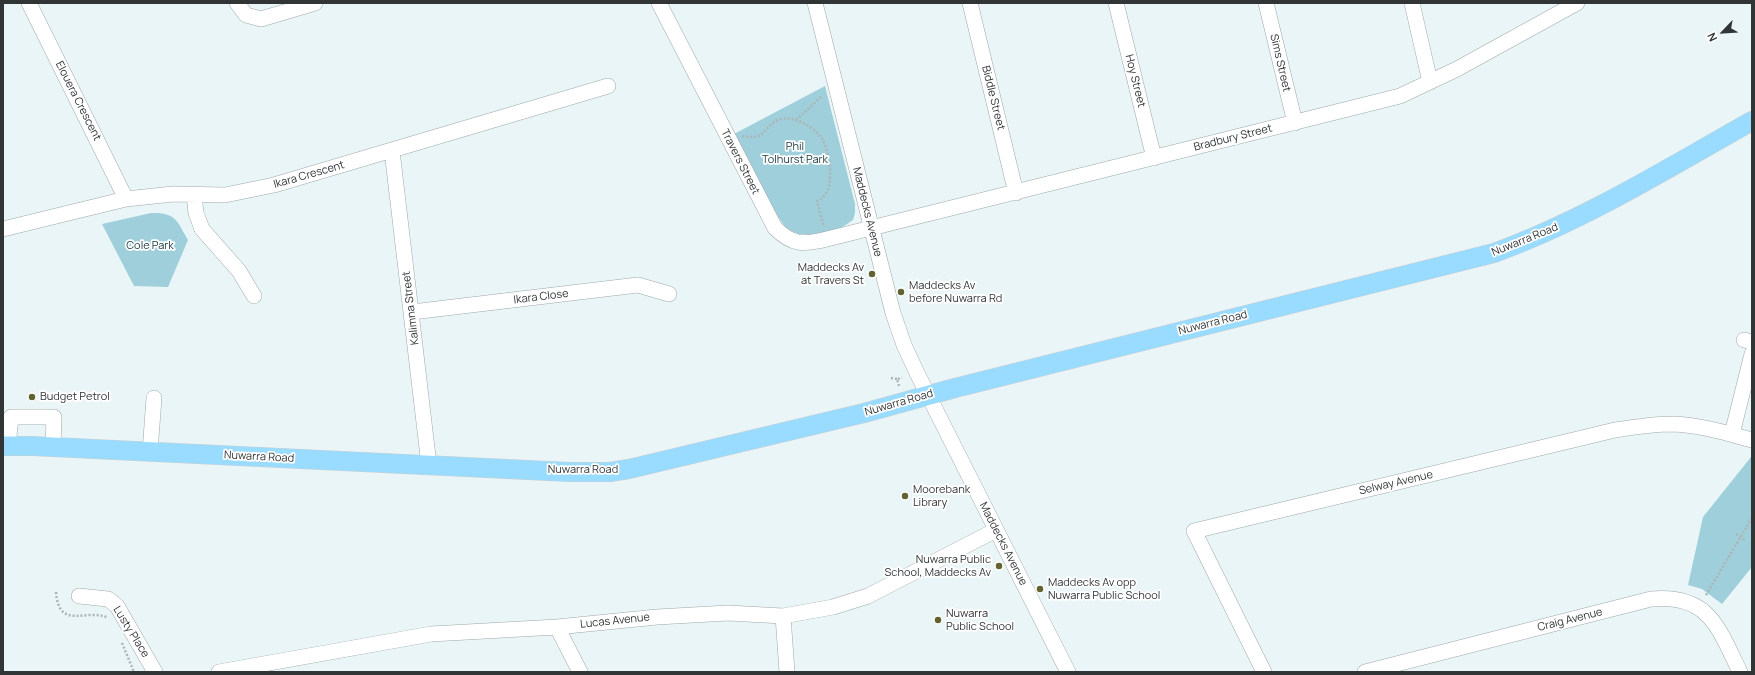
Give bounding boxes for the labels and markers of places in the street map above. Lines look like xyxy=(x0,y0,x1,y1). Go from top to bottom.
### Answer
place label: Maddecks Av at Travers St xyxy=(798,261,864,287)
marker: Maddecks Av at Travers St xyxy=(867,269,877,279)
place label: Maddecks Av before Nuwarra Rd xyxy=(909,279,1002,305)
marker: Maddecks Av before Nuwarra Rd xyxy=(896,287,906,297)
place label: Budget Petrol xyxy=(40,390,110,404)
marker: Budget Petrol xyxy=(27,392,37,402)
place label: Moorebank Library xyxy=(913,483,970,509)
marker: Moorebank Library xyxy=(900,491,910,501)
place label: Nuwarra Public School, Maddecks Av xyxy=(885,553,991,579)
marker: Nuwarra Public School, Maddecks Av xyxy=(994,561,1004,571)
place label: Maddecks Av opp Nuwarra Public School xyxy=(1048,576,1160,602)
marker: Maddecks Av opp Nuwarra Public School xyxy=(1035,584,1045,594)
place label: Nuwarra Public School xyxy=(946,607,1014,633)
marker: Nuwarra Public School xyxy=(933,615,943,625)

